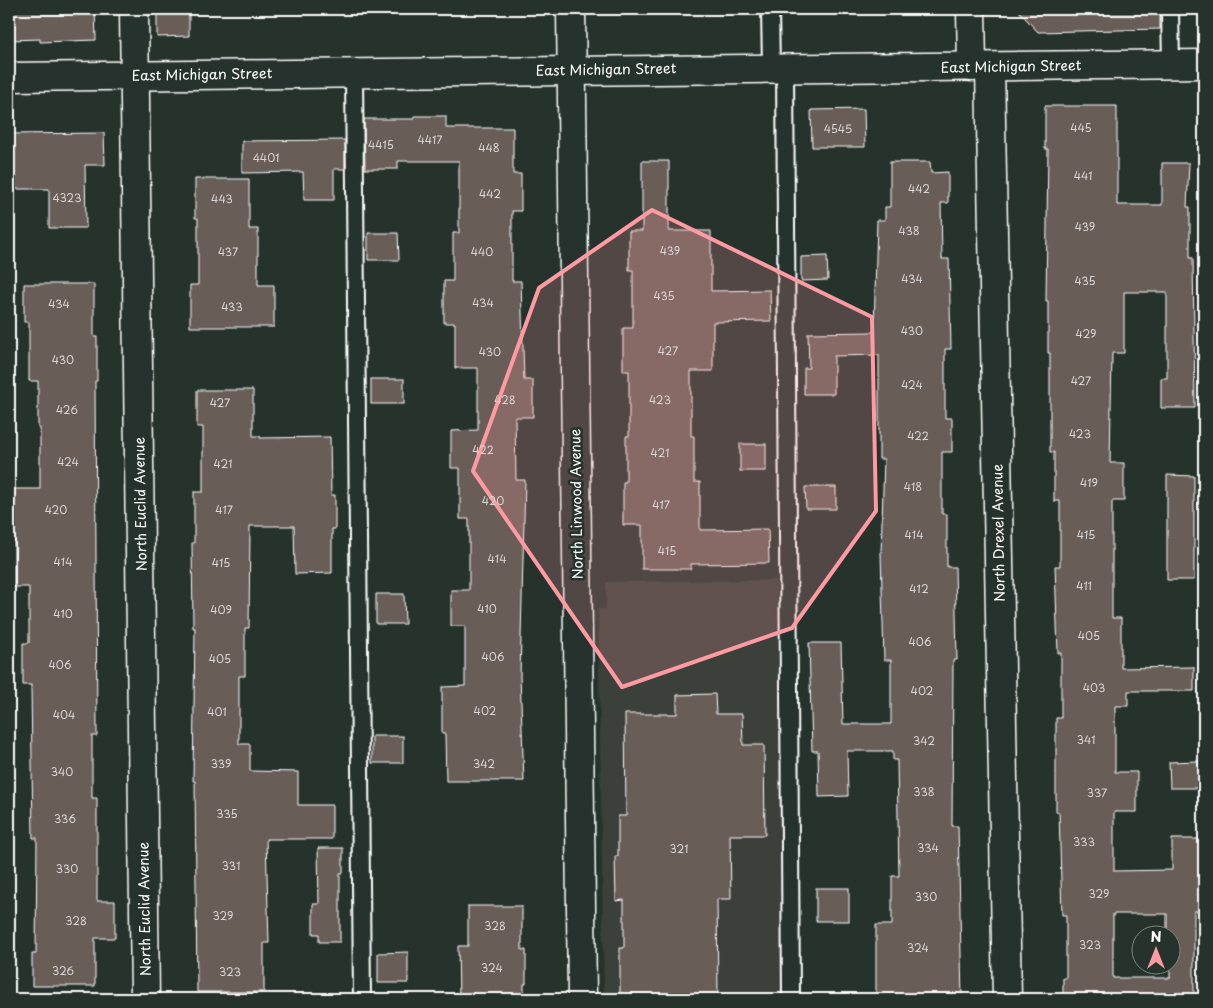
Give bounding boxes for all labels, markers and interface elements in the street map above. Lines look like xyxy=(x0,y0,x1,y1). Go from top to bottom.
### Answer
street label: East Michigan Street xyxy=(940,54,1082,78)
street label: East Michigan Street xyxy=(535,57,677,81)
street label: East Michigan Street xyxy=(131,62,273,86)
house number: 445 xyxy=(1070,119,1092,136)
house number: 4545 xyxy=(824,120,852,137)
house number: 4417 xyxy=(417,131,443,148)
house number: 4415 xyxy=(368,136,394,153)
house number: 448 xyxy=(478,139,500,156)
house number: 4401 xyxy=(253,149,279,166)
house number: 441 xyxy=(1074,167,1092,184)
house number: 442 xyxy=(908,180,930,197)
house number: 442 xyxy=(479,185,501,202)
house number: 4323 xyxy=(52,189,82,206)
house number: 443 xyxy=(211,190,233,207)
house number: 439 xyxy=(1075,218,1095,235)
house number: 438 xyxy=(898,222,920,239)
house number: 439 xyxy=(660,242,680,259)
house number: 437 xyxy=(218,243,238,260)
house number: 440 xyxy=(471,243,493,260)
house number: 434 xyxy=(901,270,923,287)
house number: 435 xyxy=(1074,272,1096,289)
house number: 435 xyxy=(653,287,675,304)
house number: 434 xyxy=(472,294,494,311)
house number: 434 xyxy=(48,295,70,312)
house number: 433 xyxy=(221,298,243,315)
house number: 430 xyxy=(901,322,923,339)
house number: 429 xyxy=(1076,325,1096,342)
house number: 427 xyxy=(658,342,678,359)
house number: 430 xyxy=(479,343,501,360)
house number: 430 xyxy=(52,351,74,368)
house number: 427 xyxy=(1071,372,1091,389)
house number: 424 xyxy=(901,376,923,393)
house number: 428 xyxy=(494,391,516,408)
house number: 423 xyxy=(649,391,671,408)
house number: 427 xyxy=(210,394,230,411)
house number: 426 xyxy=(56,401,78,418)
house number: 423 xyxy=(1069,425,1091,442)
house number: 422 xyxy=(907,427,929,444)
street label: North Linwood Avenue xyxy=(564,428,588,579)
street label: North Euclid Avenue xyxy=(128,436,152,571)
house number: 422 xyxy=(472,441,494,458)
house number: 421 xyxy=(651,444,669,461)
house number: 424 xyxy=(57,453,79,470)
house number: 421 xyxy=(214,455,232,472)
street label: North Drexel Avenue xyxy=(986,464,1010,602)
house number: 419 xyxy=(1080,474,1098,491)
house number: 418 xyxy=(904,478,922,495)
house number: 420 xyxy=(482,492,504,509)
house number: 417 xyxy=(652,496,670,513)
house number: 420 xyxy=(45,501,67,518)
house number: 417 xyxy=(215,501,233,518)
house number: 414 xyxy=(905,526,923,543)
house number: 415 xyxy=(1077,526,1095,543)
house number: 415 xyxy=(658,542,676,559)
house number: 414 xyxy=(488,550,506,567)
house number: 414 xyxy=(54,553,72,570)
house number: 415 xyxy=(212,554,230,571)
house number: 411 xyxy=(1076,577,1092,594)
house number: 412 xyxy=(909,580,929,597)
house number: 410 xyxy=(477,600,497,617)
house number: 409 xyxy=(210,601,232,618)
house number: 410 xyxy=(53,605,73,622)
house number: 405 xyxy=(1078,627,1100,644)
house number: 406 xyxy=(908,633,932,650)
house number: 406 xyxy=(481,648,505,665)
house number: 405 xyxy=(209,650,231,667)
house number: 406 xyxy=(48,656,72,673)
house number: 403 xyxy=(1083,679,1105,696)
house number: 402 xyxy=(911,682,934,699)
house number: 402 xyxy=(474,702,497,719)
house number: 401 xyxy=(207,703,227,720)
house number: 404 xyxy=(53,706,75,723)
house number: 341 xyxy=(1077,731,1095,748)
house number: 342 xyxy=(913,732,935,749)
house number: 339 xyxy=(211,755,231,772)
house number: 342 xyxy=(473,755,495,772)
house number: 340 xyxy=(51,763,73,780)
house number: 338 xyxy=(913,783,935,800)
house number: 337 xyxy=(1087,784,1107,801)
house number: 335 xyxy=(216,805,238,822)
house number: 336 xyxy=(54,810,76,827)
house number: 333 xyxy=(1073,833,1095,850)
house number: 334 xyxy=(917,839,939,856)
house number: 321 xyxy=(670,840,688,857)
street label: North Euclid Avenue xyxy=(132,841,156,976)
house number: 331 xyxy=(222,857,240,874)
house number: 330 xyxy=(56,860,78,877)
house number: 329 xyxy=(1088,885,1110,902)
house number: 330 xyxy=(915,888,937,905)
house number: 329 xyxy=(212,907,234,924)
house number: 328 xyxy=(65,912,87,929)
house number: 328 xyxy=(484,917,506,934)
north arrow xyxy=(1130,926,1180,976)
text: N xyxy=(1150,926,1162,947)
house number: 323 xyxy=(1079,936,1101,953)
house number: 324 xyxy=(907,939,929,956)
house number: 324 xyxy=(481,959,503,976)
house number: 326 xyxy=(52,962,74,979)
house number: 323 xyxy=(219,963,241,980)

